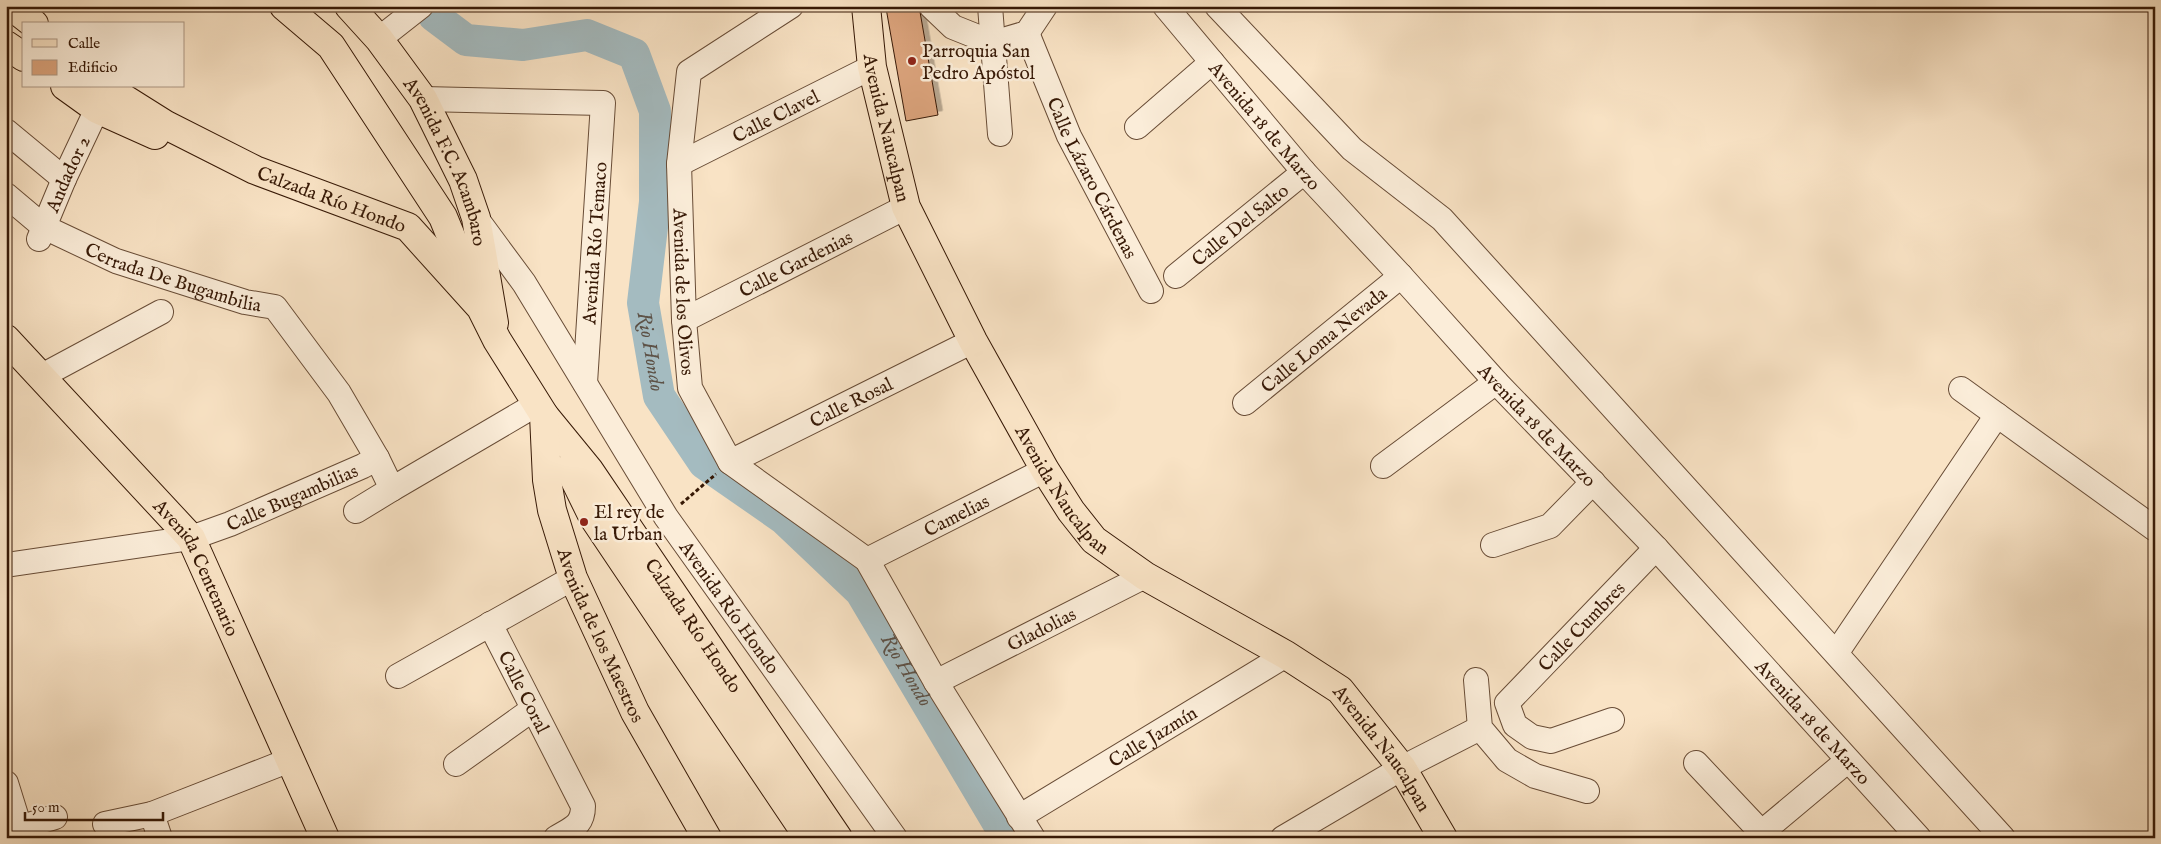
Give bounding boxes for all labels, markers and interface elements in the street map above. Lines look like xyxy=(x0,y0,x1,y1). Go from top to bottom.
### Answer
legend xyxy=(22,22,185,88)
text: Calle xyxy=(68,34,100,53)
place label: Parroquia San Pedro Apóstol xyxy=(922,40,1036,86)
street label: Avenida Naucalpan xyxy=(857,52,914,205)
marker: Parroquia San Pedro Apóstol xyxy=(906,55,918,67)
street label: Avenida 18 de Marzo xyxy=(1202,57,1325,196)
text: Edificio xyxy=(68,58,118,77)
street label: Avenida F.C. Acambaro xyxy=(397,72,491,248)
street label: Calle Clavel xyxy=(729,85,825,149)
street label: Calle Lázaro Cárdenas xyxy=(1040,94,1142,263)
street label: Andador 2 xyxy=(41,132,97,217)
street label: Avenida Río Temaco xyxy=(578,161,614,326)
street label: Calzada Río Hondo xyxy=(253,162,409,239)
street label: Calle Del Salto xyxy=(1187,179,1294,272)
street label: Avenida de los Olivos xyxy=(666,207,699,377)
street label: Calle Gardenias xyxy=(735,226,857,304)
street label: Cerrada De Bugambilia xyxy=(81,238,264,319)
street label: Calle Loma Nevada xyxy=(1257,282,1393,399)
water label: Rio Hondo xyxy=(631,310,669,394)
street label: Avenida 18 de Marzo xyxy=(1471,359,1601,493)
street label: Calle Rosal xyxy=(806,373,898,434)
street label: Avenida Naucalpan xyxy=(1008,421,1113,561)
street label: Calle Bugambilias xyxy=(223,460,362,538)
street label: Camelias xyxy=(920,490,994,543)
street label: Avenida Centenario xyxy=(146,494,243,640)
place label: El rey de la Urban xyxy=(594,501,665,547)
marker: El rey de la Urban xyxy=(578,516,590,528)
street label: Avenida Río Hondo xyxy=(672,536,784,679)
street label: Avenida de los Maestros xyxy=(550,545,649,728)
street label: Calzada Río Hondo xyxy=(638,555,746,698)
street label: Calle Cumbres xyxy=(1534,577,1631,677)
street label: Gladolias xyxy=(1004,603,1081,658)
water label: Rio Hondo xyxy=(874,629,937,711)
street label: Calle Coral xyxy=(492,647,554,738)
street label: Avenida 18 de Marzo xyxy=(1748,655,1875,791)
street label: Avenida Naucalpan xyxy=(1326,680,1435,817)
street label: Calle Jazmín xyxy=(1105,702,1202,774)
scale bar xyxy=(25,789,162,821)
text: 50 m xyxy=(32,798,60,817)

